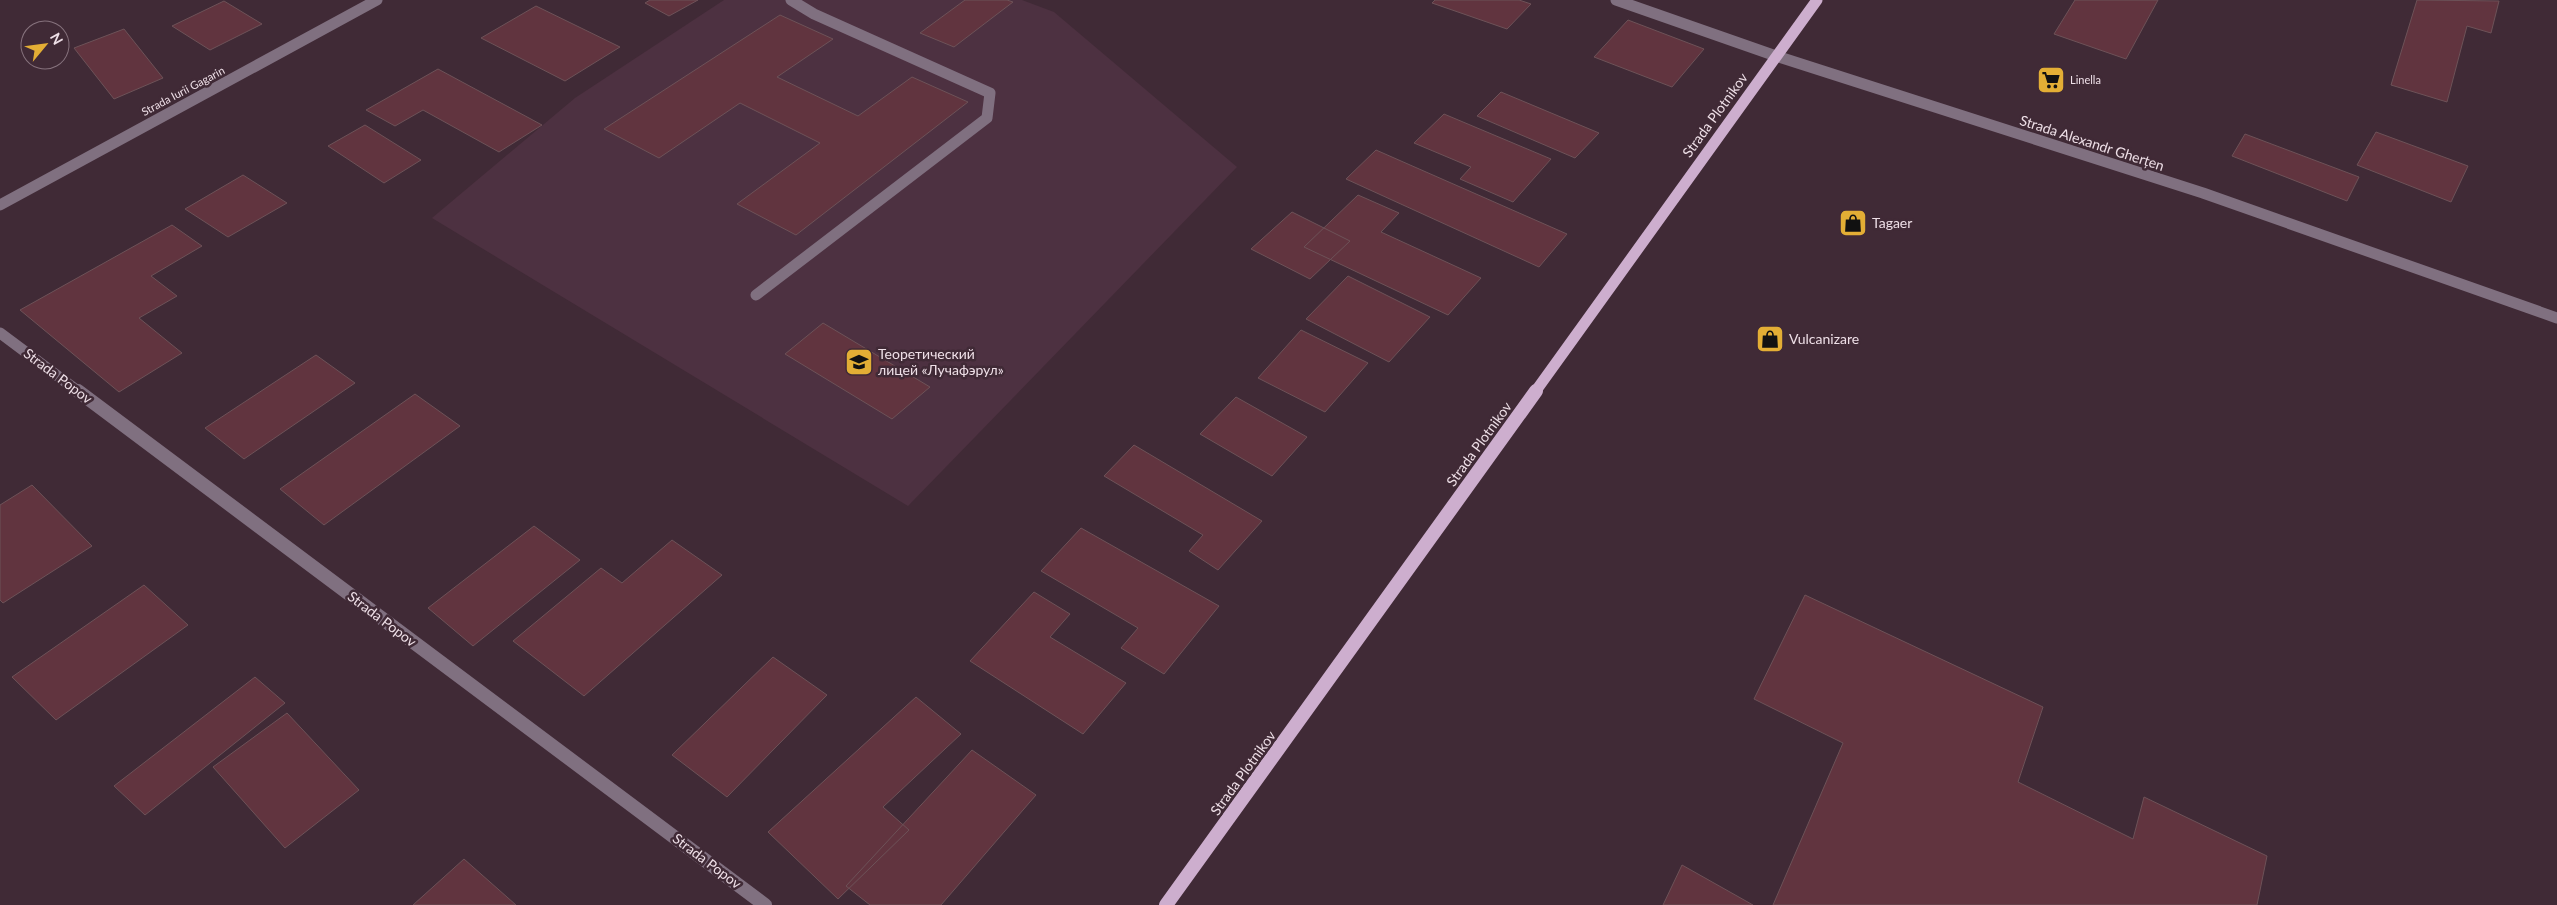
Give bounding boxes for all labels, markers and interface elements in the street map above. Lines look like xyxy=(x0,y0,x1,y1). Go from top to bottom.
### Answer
north arrow xyxy=(20,20,70,70)
text: N xyxy=(47,30,67,47)
street label: Strada Iurii Gagarin xyxy=(139,63,227,118)
supermarket icon: Linella xyxy=(2036,65,2066,95)
street label: Strada Plotnikov xyxy=(1678,69,1751,160)
place label: Linella xyxy=(2070,73,2101,86)
street label: Strada Alexandr Gherțen xyxy=(2018,111,2167,174)
shop icon: Tagaer xyxy=(1838,208,1868,238)
place label: Tagaer xyxy=(1872,214,1912,231)
shop icon: Vulcanizare xyxy=(1755,324,1785,354)
place label: Vulcanizare xyxy=(1789,330,1859,347)
street label: Strada Popov xyxy=(21,344,97,407)
place label: Теоретический лицей «Лучафэрул» xyxy=(878,345,1004,378)
school or university icon: Теоретический лицей «Лучафэрул» xyxy=(844,347,874,377)
street label: Strada Plotnikov xyxy=(1442,398,1515,489)
street label: Strada Popov xyxy=(345,587,421,650)
street label: Strada Plotnikov xyxy=(1206,727,1279,818)
street label: Strada Popov xyxy=(670,829,746,892)

